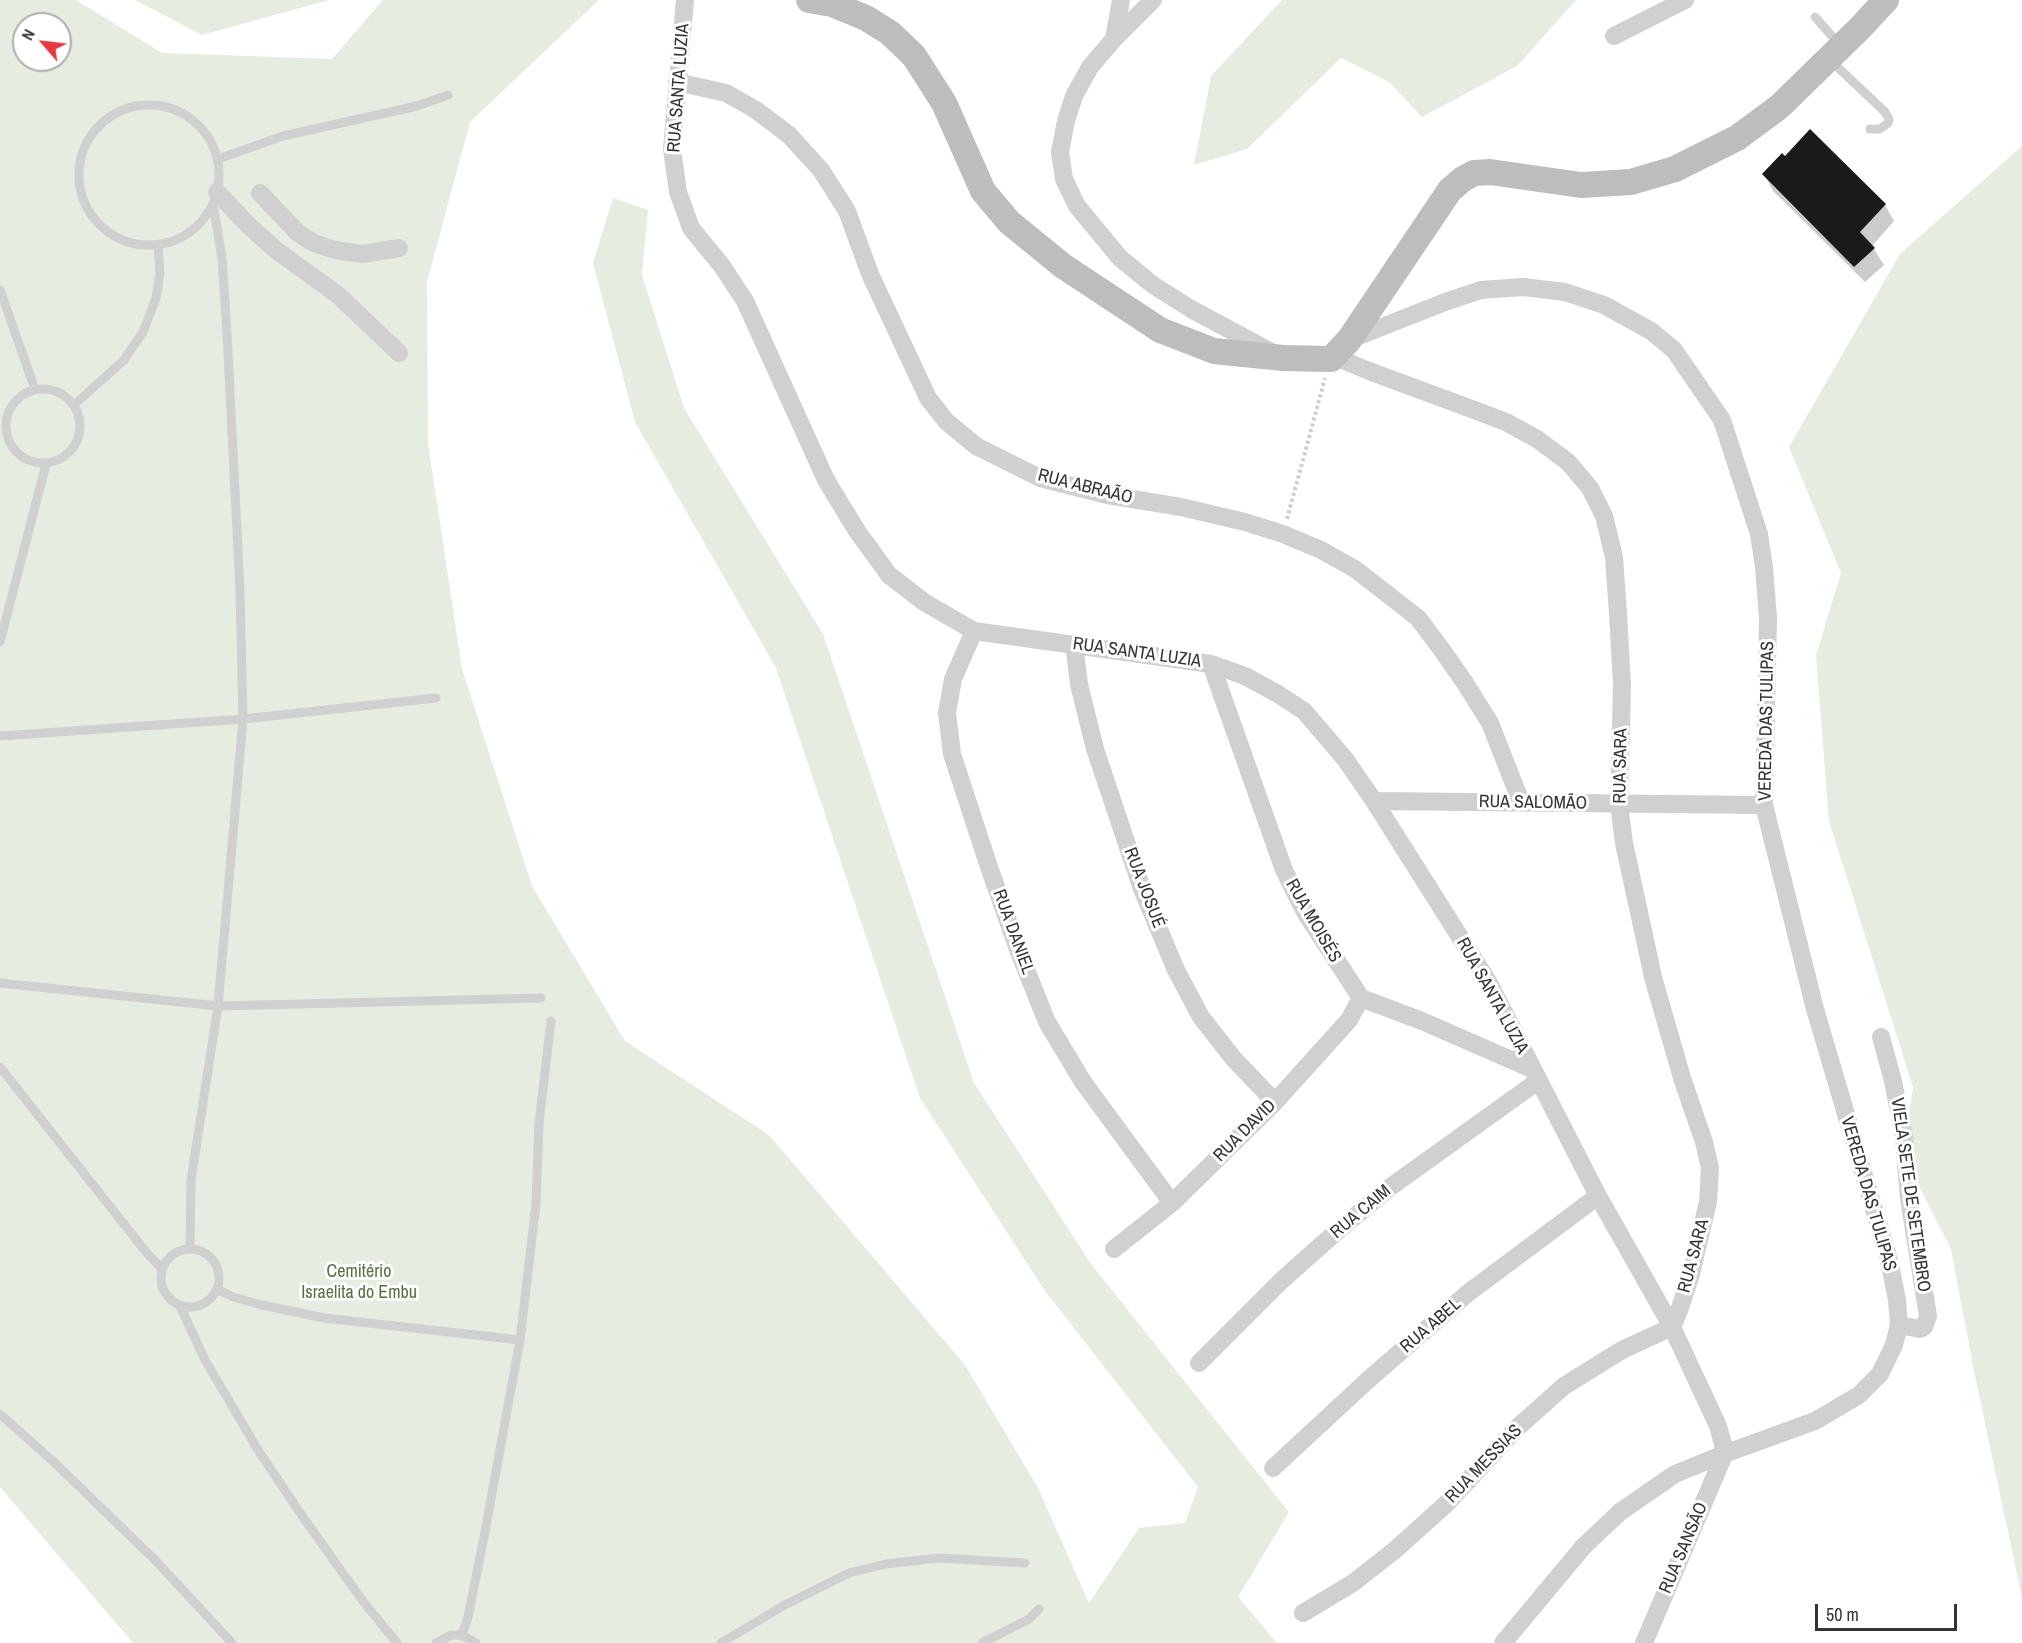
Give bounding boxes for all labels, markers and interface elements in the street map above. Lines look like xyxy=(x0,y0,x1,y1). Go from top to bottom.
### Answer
north arrow xyxy=(12,12,72,72)
street label: RUA SANTA LUZIA xyxy=(664,23,694,153)
text: N xyxy=(16,25,40,44)
street label: RUA ABRAÃO xyxy=(1035,465,1135,509)
street label: RUA SANTA LUZIA xyxy=(1071,633,1203,673)
street label: VEREDA DAS TULIPAS xyxy=(1755,641,1779,801)
street label: RUA SARA xyxy=(1610,728,1632,804)
street label: RUA SALOMÃO xyxy=(1479,791,1587,815)
street label: RUA JOSUÉ xyxy=(1119,845,1169,931)
street label: RUA MOISÉS xyxy=(1280,875,1346,967)
street label: RUA DANIEL xyxy=(988,887,1038,977)
street label: RUA SANTA LUZIA xyxy=(1451,934,1533,1058)
street label: RUA DAVID xyxy=(1209,1095,1281,1167)
street label: VIELA SETE DE SETEMBRO xyxy=(1886,1096,1934,1294)
street label: VEREDA DAS TULIPAS xyxy=(1836,1114,1900,1274)
street label: RUA CAIM xyxy=(1326,1181,1396,1243)
street label: RUA SARA xyxy=(1674,1217,1714,1295)
park label: Cemitério Israelita do Embu xyxy=(301,1261,417,1304)
street label: RUA ABEL xyxy=(1396,1294,1466,1358)
street label: RUA MESSIAS xyxy=(1441,1420,1527,1508)
street label: RUA SANSÃO xyxy=(1655,1499,1713,1597)
scale bar xyxy=(1818,1592,1960,1630)
text: 50 m xyxy=(1826,1602,1859,1627)

